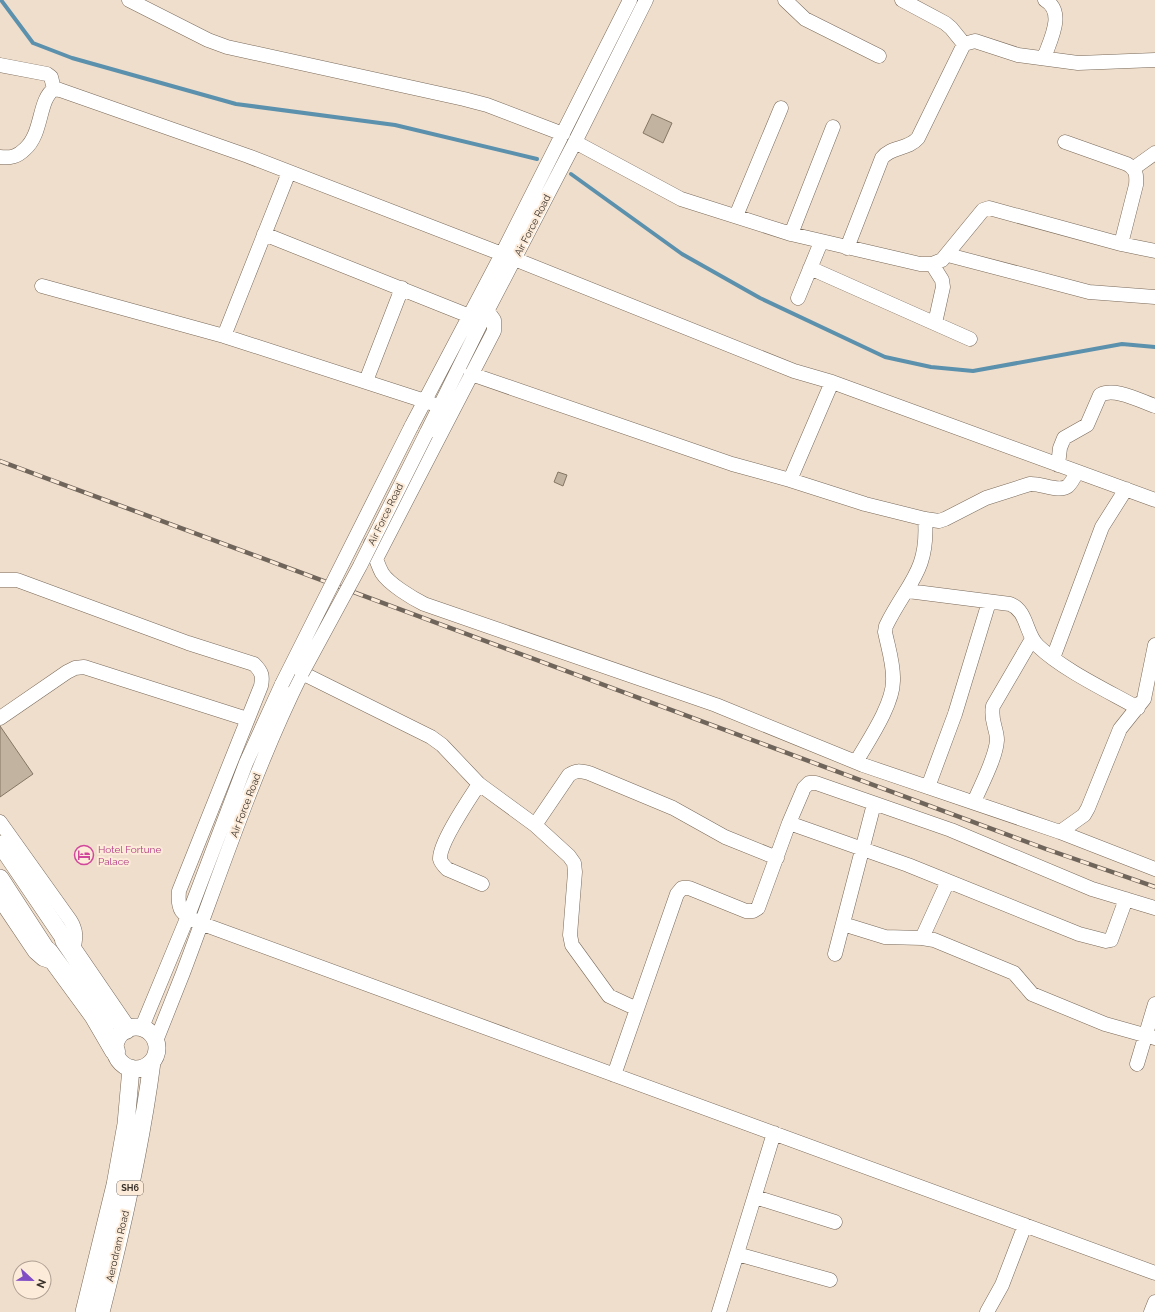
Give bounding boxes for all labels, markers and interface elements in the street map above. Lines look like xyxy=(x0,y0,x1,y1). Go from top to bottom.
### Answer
street label: Air Force Road xyxy=(512,193,553,258)
street label: Air Force Road xyxy=(366,481,405,547)
street label: Air Force Road xyxy=(228,772,263,839)
hotel icon: Hotel Fortune Palace xyxy=(73,844,95,866)
place label: Hotel Fortune Palace xyxy=(98,844,161,867)
road number: SH6 xyxy=(117,1181,143,1195)
street label: Aerodram Road xyxy=(104,1209,131,1283)
north arrow xyxy=(12,1260,52,1300)
text: N xyxy=(33,1277,48,1290)

